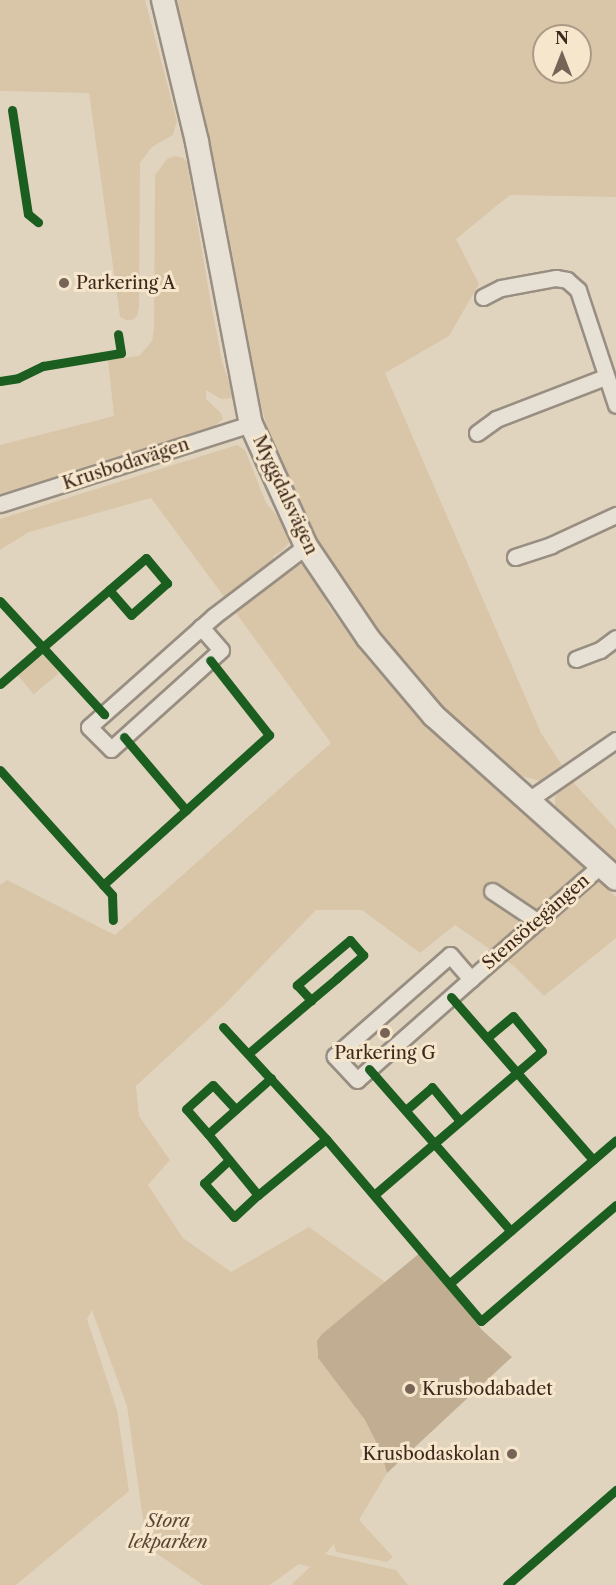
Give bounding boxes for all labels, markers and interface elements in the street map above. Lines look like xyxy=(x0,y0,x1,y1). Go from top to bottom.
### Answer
north arrow xyxy=(532,24,592,84)
text: N xyxy=(555,28,569,48)
place label: Parkering A xyxy=(76,272,176,294)
marker: Parkering A xyxy=(57,276,71,290)
street label: Myggdalsvägen xyxy=(248,432,322,558)
street label: Krusbodavägen xyxy=(60,433,192,495)
street label: Stensötegången xyxy=(478,870,594,974)
marker: Parkering G xyxy=(378,1026,392,1040)
place label: Parkering G xyxy=(334,1042,436,1064)
place label: Krusbodabadet xyxy=(422,1378,553,1400)
marker: Krusbodabadet xyxy=(403,1382,417,1396)
place label: Krusbodaskolan xyxy=(362,1443,500,1465)
marker: Krusbodaskolan xyxy=(505,1447,519,1461)
park label: Stora lekparken xyxy=(128,1511,208,1553)

